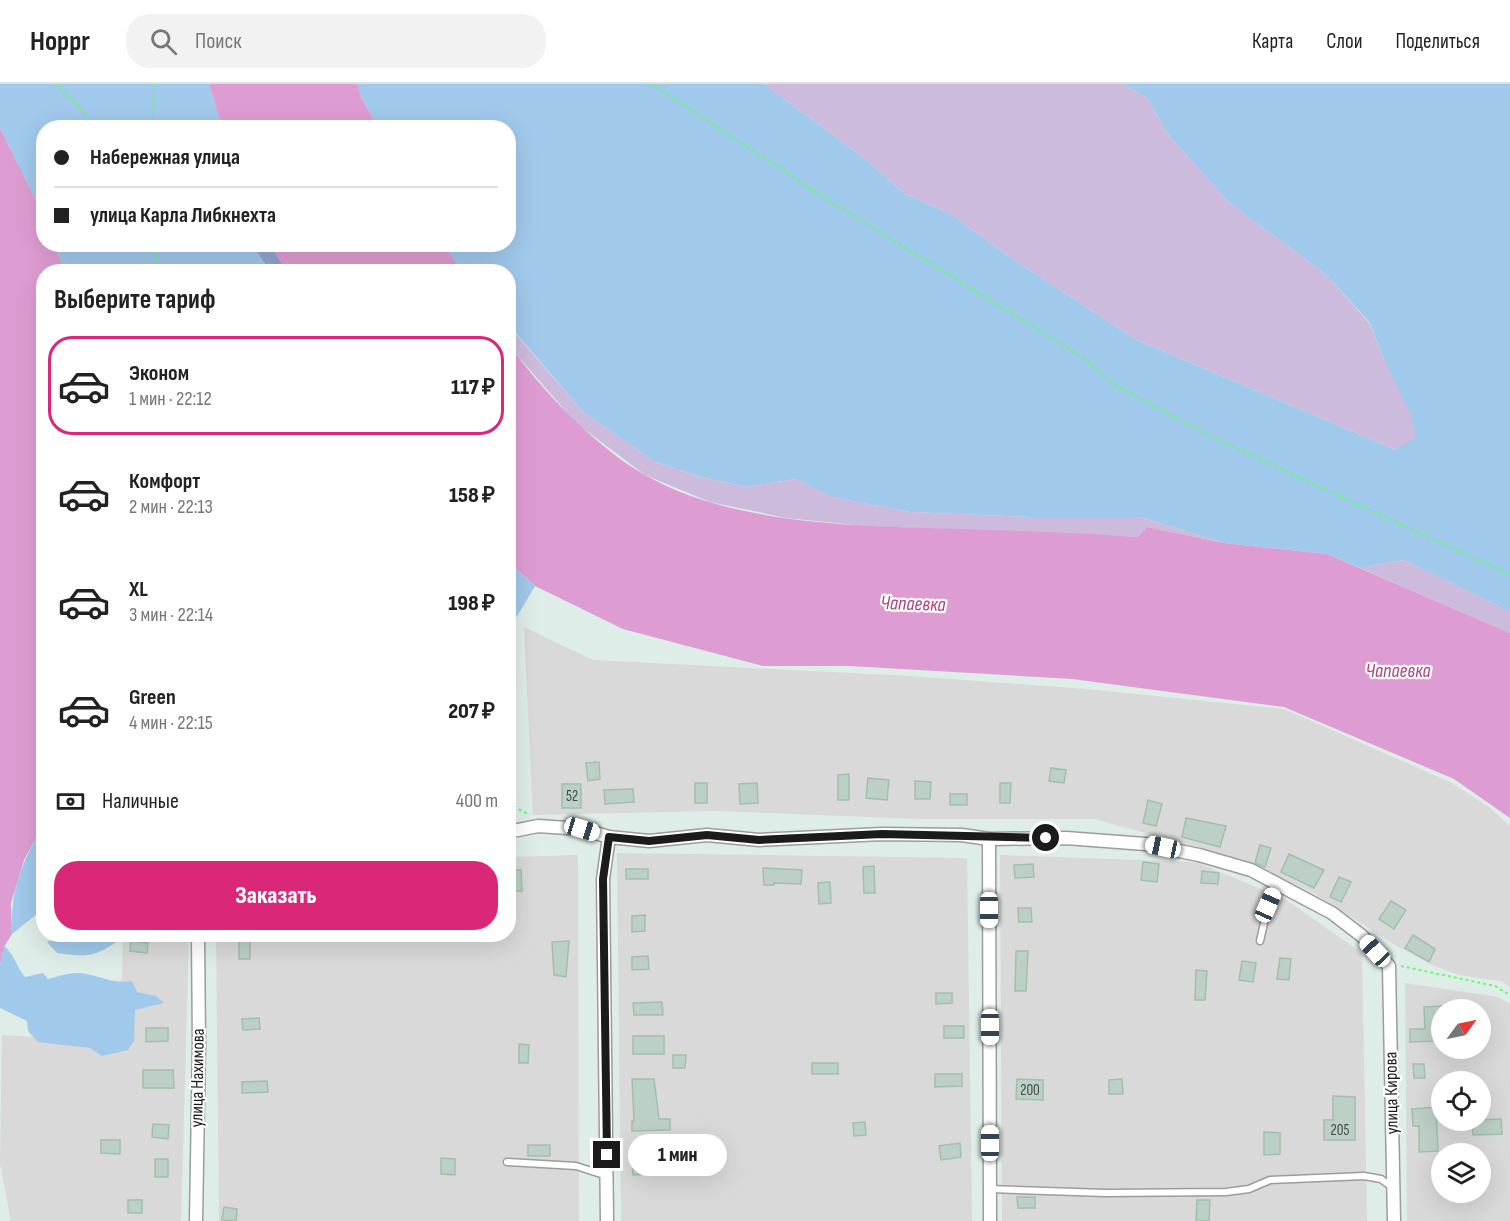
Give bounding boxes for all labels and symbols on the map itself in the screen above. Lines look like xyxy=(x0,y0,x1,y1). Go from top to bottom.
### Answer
water label: Чапаевка xyxy=(880,591,946,617)
water label: Чапаевка xyxy=(1365,659,1431,683)
house number: 52 xyxy=(566,787,578,806)
car xyxy=(562,815,602,843)
route start xyxy=(1032,824,1059,851)
car xyxy=(1144,834,1182,860)
car xyxy=(1252,885,1284,925)
car xyxy=(980,892,998,928)
car xyxy=(1356,932,1394,970)
north arrow xyxy=(1431,999,1491,1059)
car xyxy=(981,1009,999,1045)
street label: улица Нахимова xyxy=(186,1028,209,1128)
street label: улица Кирова xyxy=(1380,1051,1403,1135)
house number: 200 xyxy=(1020,1081,1040,1100)
house number: 205 xyxy=(1331,1121,1349,1140)
car xyxy=(981,1125,999,1161)
callout: 1 мин xyxy=(628,1134,727,1176)
route end xyxy=(593,1141,620,1168)

